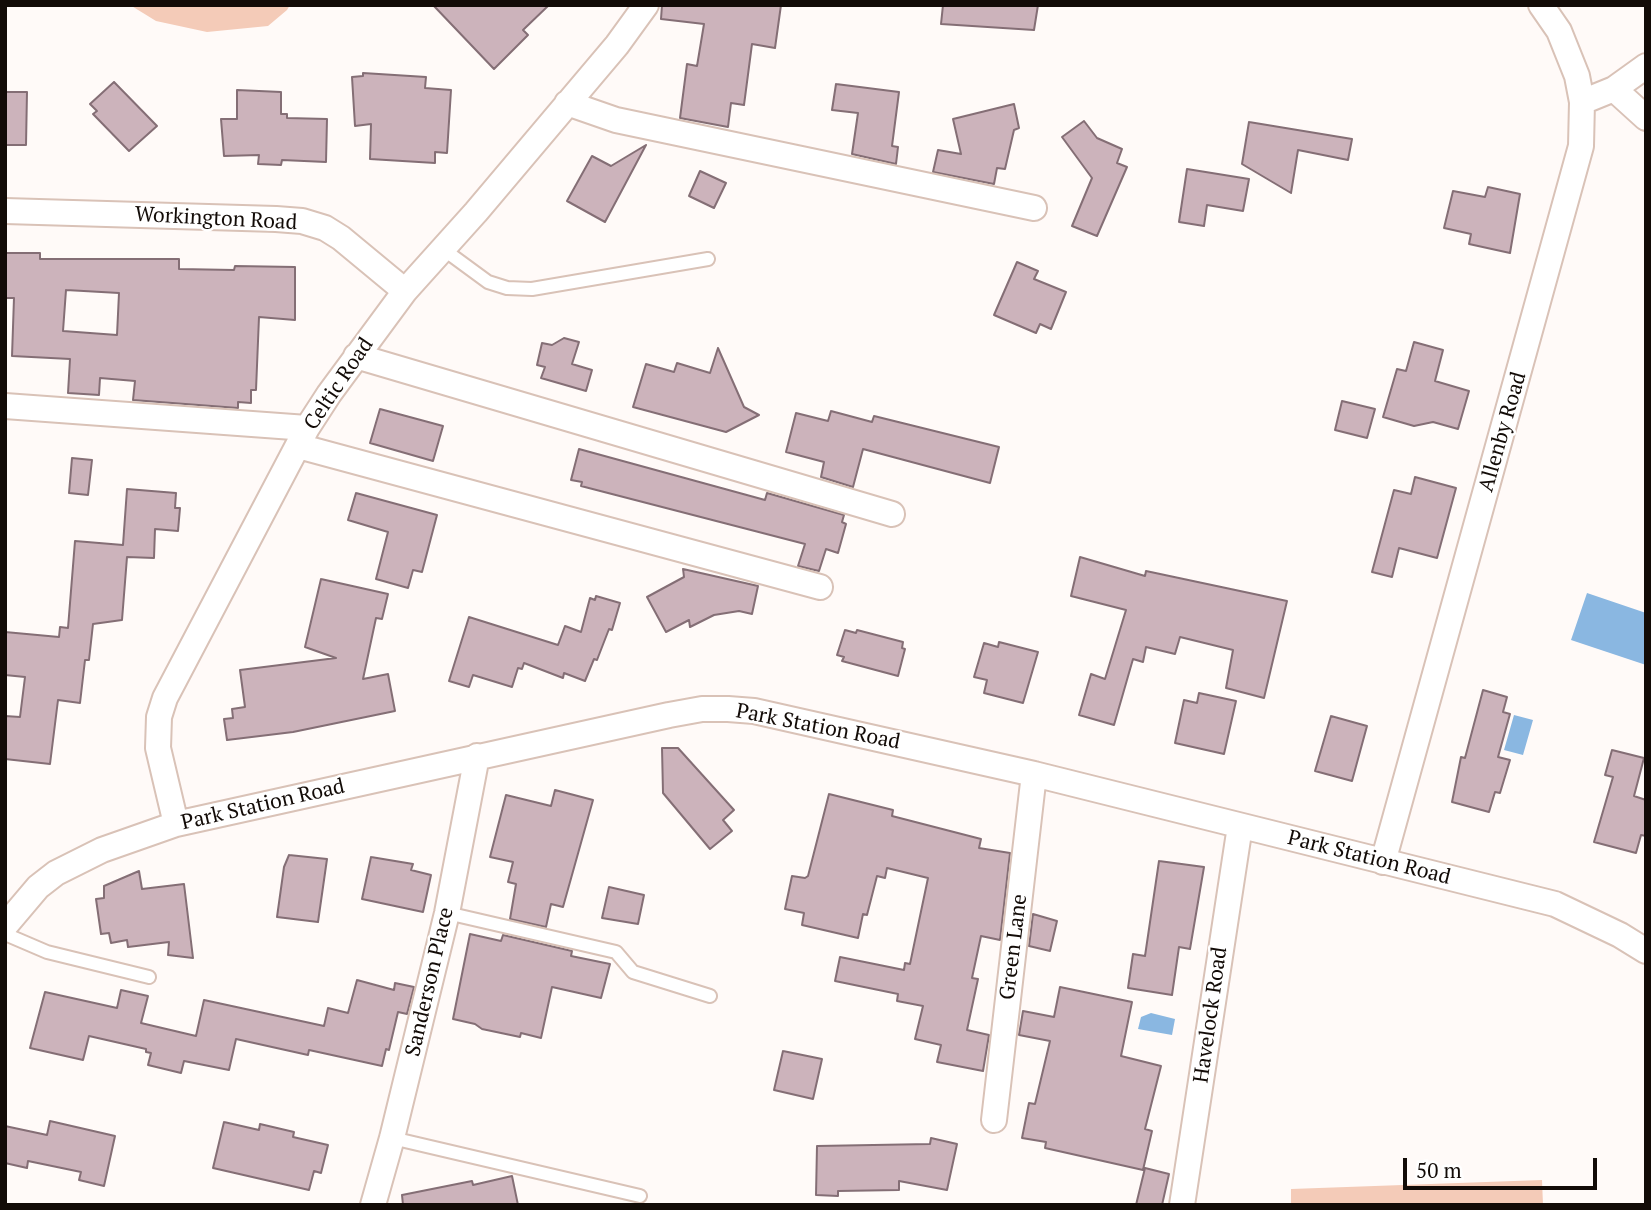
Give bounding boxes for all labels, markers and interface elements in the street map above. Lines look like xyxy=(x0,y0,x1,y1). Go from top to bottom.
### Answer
street label: Workington Road xyxy=(134,202,298,236)
street label: Celtic Road xyxy=(299,333,379,435)
street label: Allenby Road xyxy=(1474,369,1532,495)
street label: Park Station Road xyxy=(734,699,902,755)
street label: Park Station Road xyxy=(179,774,347,836)
street label: Park Station Road xyxy=(1285,826,1453,890)
street label: Green Lane xyxy=(995,893,1033,1001)
street label: Sanderson Place xyxy=(401,905,459,1059)
street label: Havelock Road xyxy=(1189,945,1233,1085)
scale bar xyxy=(1406,1144,1600,1188)
text: 50 m xyxy=(1416,1156,1462,1184)

